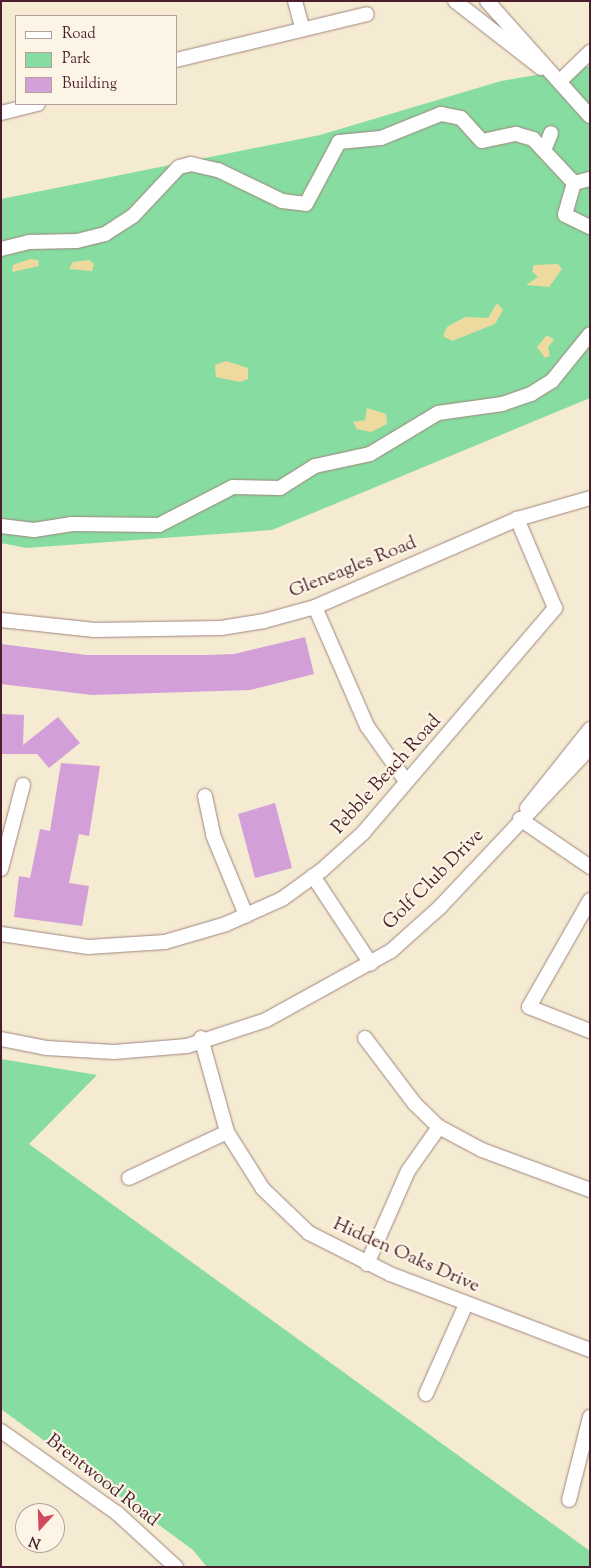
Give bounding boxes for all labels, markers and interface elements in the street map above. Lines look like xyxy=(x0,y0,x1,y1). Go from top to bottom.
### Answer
legend xyxy=(15,15,178,105)
text: Road xyxy=(62,24,96,45)
text: Park xyxy=(62,49,91,70)
text: Building xyxy=(62,74,117,95)
street label: Gleneagles Road xyxy=(286,532,420,604)
street label: Pebble Beach Road xyxy=(327,711,447,839)
street label: Golf Club Drive xyxy=(379,825,489,935)
street label: Hidden Oaks Drive xyxy=(329,1213,483,1299)
street label: Brentwood Road xyxy=(41,1430,163,1532)
north arrow xyxy=(15,1503,65,1553)
text: N xyxy=(27,1530,44,1552)

